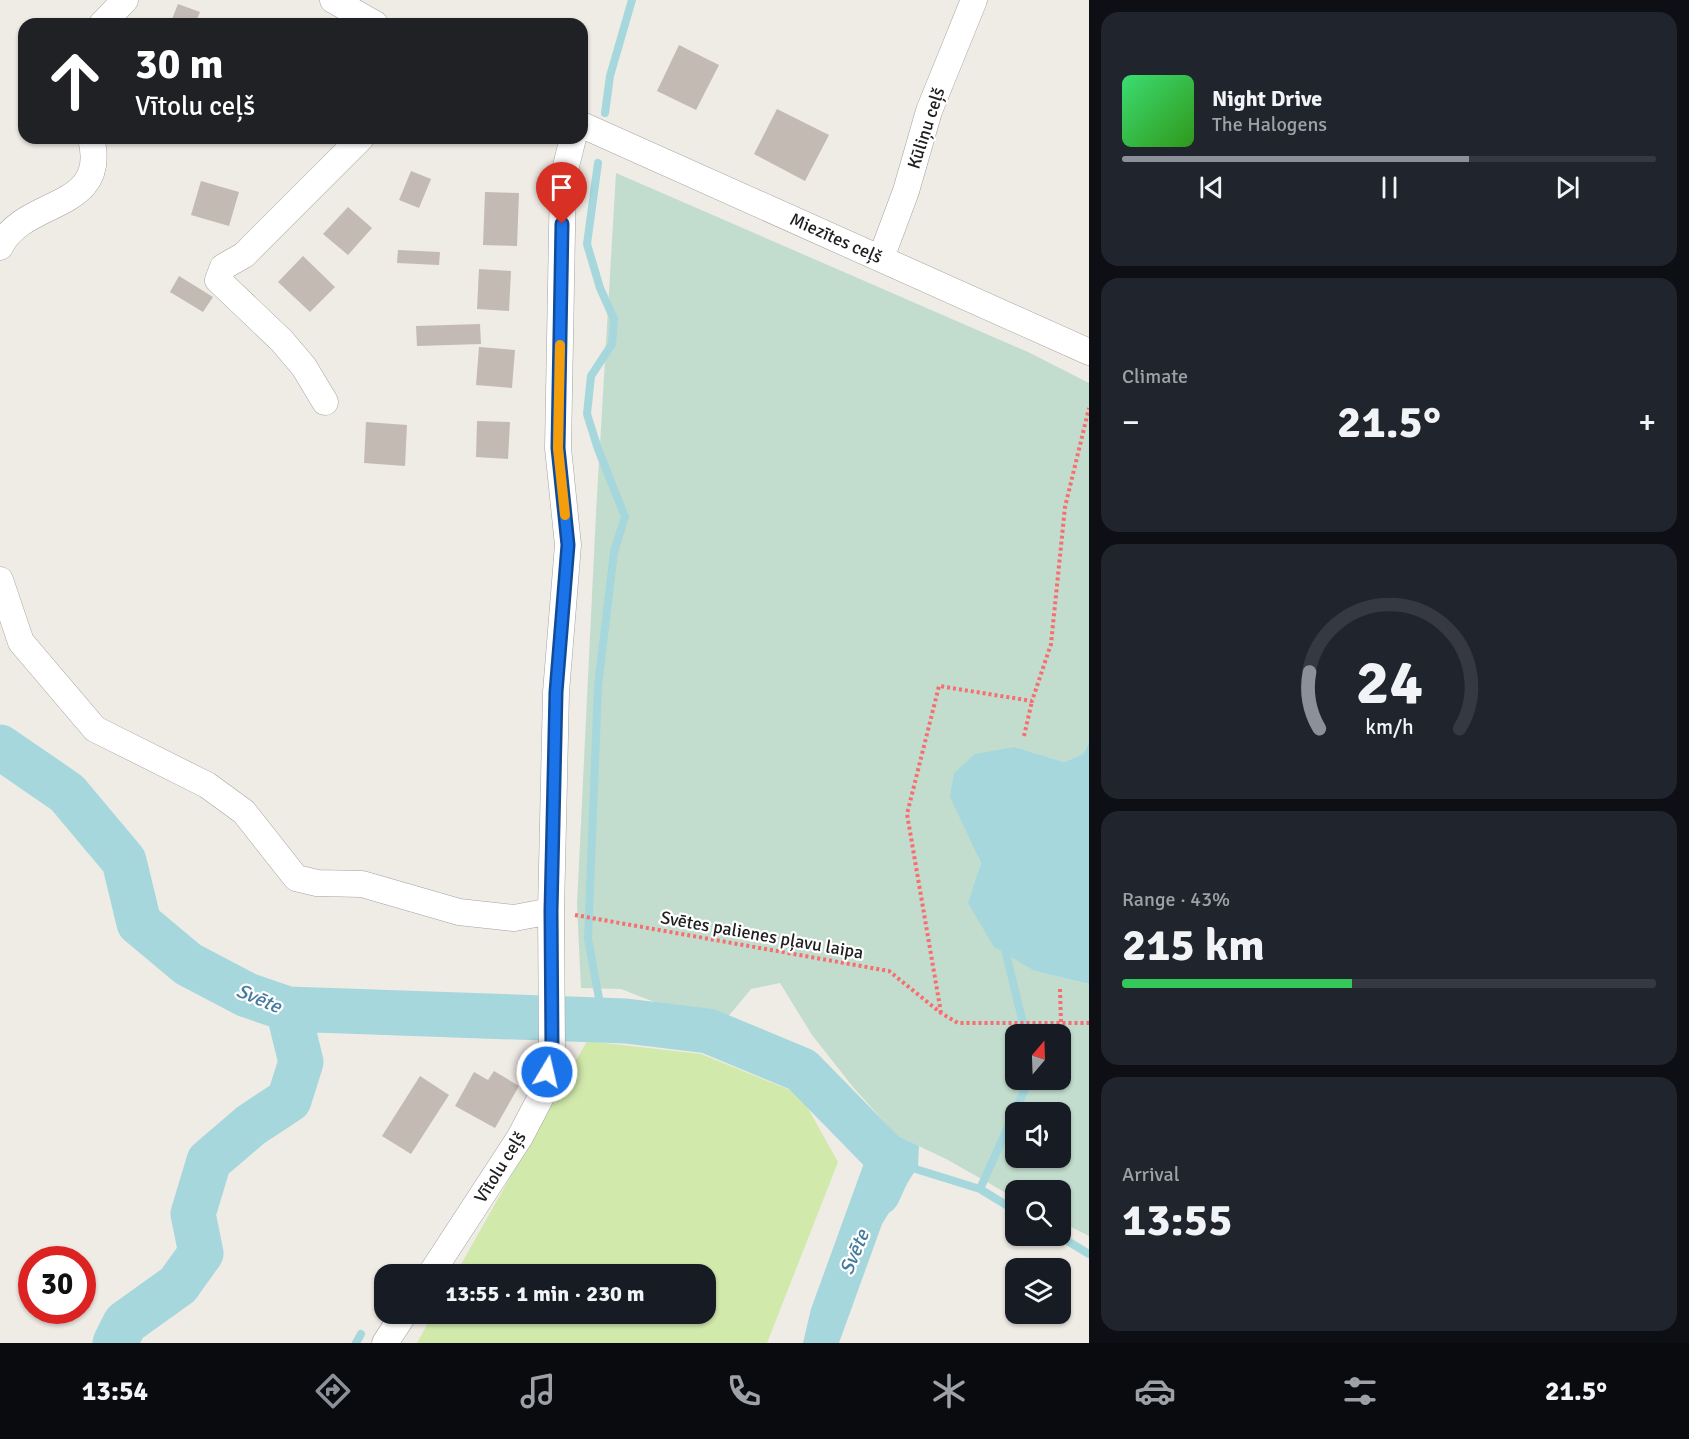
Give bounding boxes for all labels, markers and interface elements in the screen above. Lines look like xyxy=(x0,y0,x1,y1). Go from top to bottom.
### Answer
text: 30 m xyxy=(135,39,224,90)
icon: ahead xyxy=(36,42,114,120)
street label: Kūliņu ceļš xyxy=(902,84,950,172)
text: Night Drive xyxy=(1212,85,1322,112)
text: Vītolu ceļš xyxy=(135,90,255,123)
text: The Halogens xyxy=(1212,112,1327,137)
pin xyxy=(536,162,587,224)
icon: arrive xyxy=(545,171,578,204)
icon: previous xyxy=(1195,171,1228,204)
icon: pause xyxy=(1373,171,1406,204)
icon: next xyxy=(1551,171,1584,204)
street label: Miezītes ceļš xyxy=(786,208,886,268)
text: Climate xyxy=(1122,364,1188,389)
text: 21.5° xyxy=(1337,395,1441,450)
text: − xyxy=(1122,402,1140,443)
text: + xyxy=(1638,402,1656,443)
text: 24 xyxy=(1355,644,1423,721)
text: km/h xyxy=(1365,714,1413,740)
text: Range · 43% xyxy=(1122,887,1230,912)
street label: Svētes palienes pļavu laipa xyxy=(659,906,865,964)
text: 215 km xyxy=(1122,918,1265,973)
water label: Svēte xyxy=(233,978,286,1019)
north arrow xyxy=(1005,1024,1071,1090)
map controls xyxy=(1005,1024,1071,1324)
position arrow xyxy=(515,1040,579,1104)
button: sound xyxy=(1005,1102,1071,1168)
street label: Vītolu ceļš xyxy=(469,1127,531,1207)
text: Arrival xyxy=(1122,1162,1180,1187)
button: search xyxy=(1005,1180,1071,1246)
text: 13:55 xyxy=(1122,1193,1232,1248)
water label: Svēte xyxy=(834,1225,875,1278)
speed limit sign: 30 xyxy=(18,1246,96,1324)
button: layers xyxy=(1005,1258,1071,1324)
text: 13:55 · 1 min · 230 m xyxy=(445,1280,645,1307)
icon: directions xyxy=(312,1370,354,1412)
icon: music xyxy=(517,1370,559,1412)
icon: phone xyxy=(723,1370,765,1412)
icon: climate xyxy=(928,1370,970,1412)
icon: car xyxy=(1134,1370,1176,1412)
icon: filters xyxy=(1339,1370,1381,1412)
text: 13:54 xyxy=(82,1375,148,1408)
text: 21.5° xyxy=(1545,1375,1607,1408)

